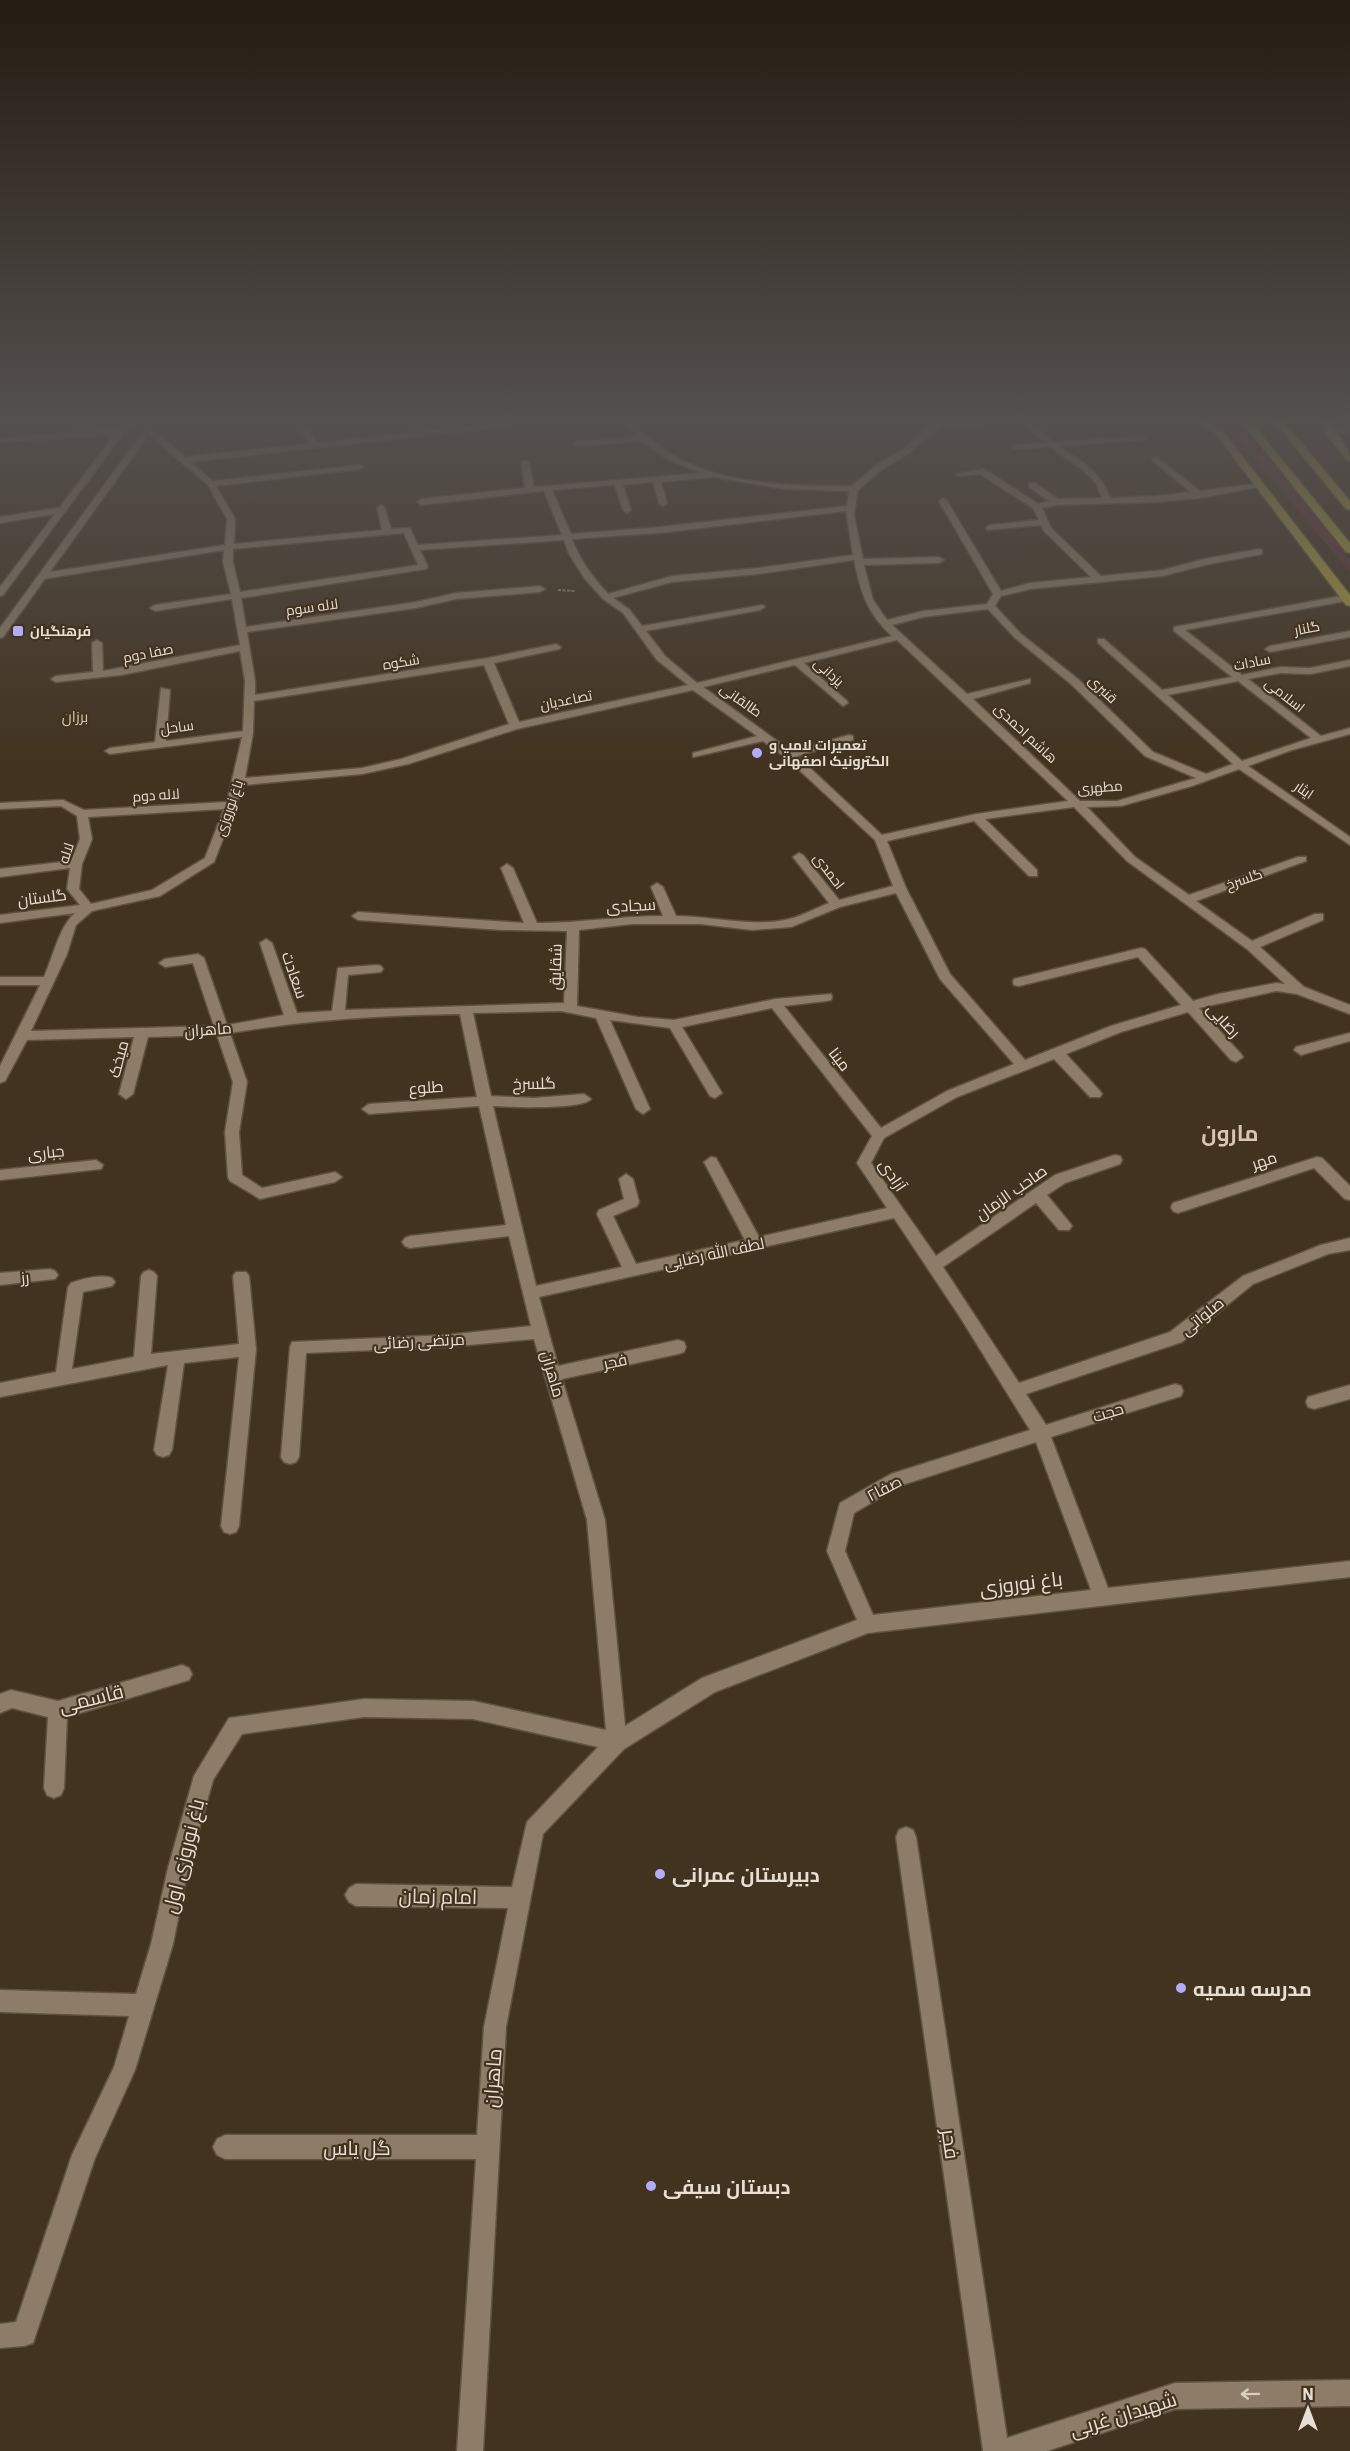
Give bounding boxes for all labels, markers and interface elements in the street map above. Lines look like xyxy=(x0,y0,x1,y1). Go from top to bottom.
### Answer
street label: لاله سوم xyxy=(285,594,339,621)
street label: گلنار xyxy=(1292,617,1321,639)
place label: فرهنگیان xyxy=(30,622,91,640)
marker: فرهنگیان xyxy=(11,624,25,638)
street label: صفا دوم xyxy=(121,639,175,668)
street label: شکوه xyxy=(381,650,421,674)
street label: سادات xyxy=(1232,650,1272,674)
street label: یزدانی xyxy=(810,654,848,690)
street label: قنبری xyxy=(1085,671,1121,707)
street label: اسلامی xyxy=(1261,674,1309,716)
street label: طالقانی xyxy=(716,679,766,721)
street label: تصاعدیان xyxy=(538,686,594,714)
street label: هاشم احمدی xyxy=(990,699,1062,768)
district label: برزان xyxy=(62,707,88,727)
street label: ساحل xyxy=(159,716,195,738)
place label: تعمیرات لامپ و الکترونیک اصفهانی xyxy=(769,736,889,770)
marker: تعمیرات لامپ و الکترونیک اصفهانی xyxy=(750,746,764,760)
street label: مطهری xyxy=(1077,776,1123,798)
street label: ایثار xyxy=(1290,777,1317,803)
street label: باغ نوروزی xyxy=(211,778,247,838)
street label: لاله دوم xyxy=(132,784,180,807)
street label: لاله xyxy=(54,840,78,866)
street label: احمدی xyxy=(809,849,849,893)
street label: گلسرخ xyxy=(1223,864,1265,894)
street label: گلستان xyxy=(16,884,68,911)
street label: سجادی xyxy=(606,894,656,917)
street label: شقایق xyxy=(544,943,567,991)
street label: سعادت xyxy=(278,949,312,1001)
street label: رضایی xyxy=(1202,998,1245,1042)
street label: ماهران xyxy=(184,1017,232,1042)
street label: میخک xyxy=(103,1038,133,1080)
street label: مینا xyxy=(825,1043,855,1075)
street label: گلسرخ xyxy=(512,1073,556,1095)
street label: طلوع xyxy=(408,1076,444,1100)
district label: مارون xyxy=(1201,1118,1259,1147)
street label: جباری xyxy=(27,1140,65,1165)
street label: مهر xyxy=(1248,1147,1280,1175)
street label: آزادی xyxy=(874,1155,911,1196)
street label: صاحب الزمان xyxy=(971,1160,1051,1225)
street label: لطف الله رضایی xyxy=(662,1233,766,1274)
street label: رز xyxy=(19,1267,30,1287)
street label: صلواتی xyxy=(1176,1292,1228,1340)
street label: مرتضی رضائی xyxy=(373,1329,465,1354)
street label: ماهران xyxy=(536,1348,569,1400)
street label: فجر xyxy=(600,1349,629,1374)
street label: حجت xyxy=(1090,1398,1126,1426)
street label: صفا۲ xyxy=(863,1471,905,1505)
street label: باغ نوروزی xyxy=(978,1565,1064,1602)
street label: قاسمی xyxy=(56,1677,126,1719)
street label: باغ نوروزی اول xyxy=(156,1796,211,1917)
place label: دبیرستان عمرانی xyxy=(672,1861,820,1888)
marker: دبیرستان عمرانی xyxy=(653,1867,667,1881)
street label: امام زمان xyxy=(398,1882,478,1911)
place label: مدرسه سمیه xyxy=(1193,1975,1312,2002)
marker: مدرسه سمیه xyxy=(1174,1981,1188,1995)
street label: ماهران xyxy=(476,2047,508,2109)
street label: فجر xyxy=(935,2126,966,2161)
street label: گل یاس xyxy=(323,2134,391,2161)
place label: دبستان سیفی xyxy=(663,2173,790,2200)
marker: دبستان سیفی xyxy=(644,2179,658,2193)
north arrow xyxy=(1278,2379,1338,2439)
text: N xyxy=(1302,2384,1314,2404)
street label: شهیدان غربی xyxy=(1066,2385,1180,2443)
one-way arrow xyxy=(1240,2389,1260,2400)

